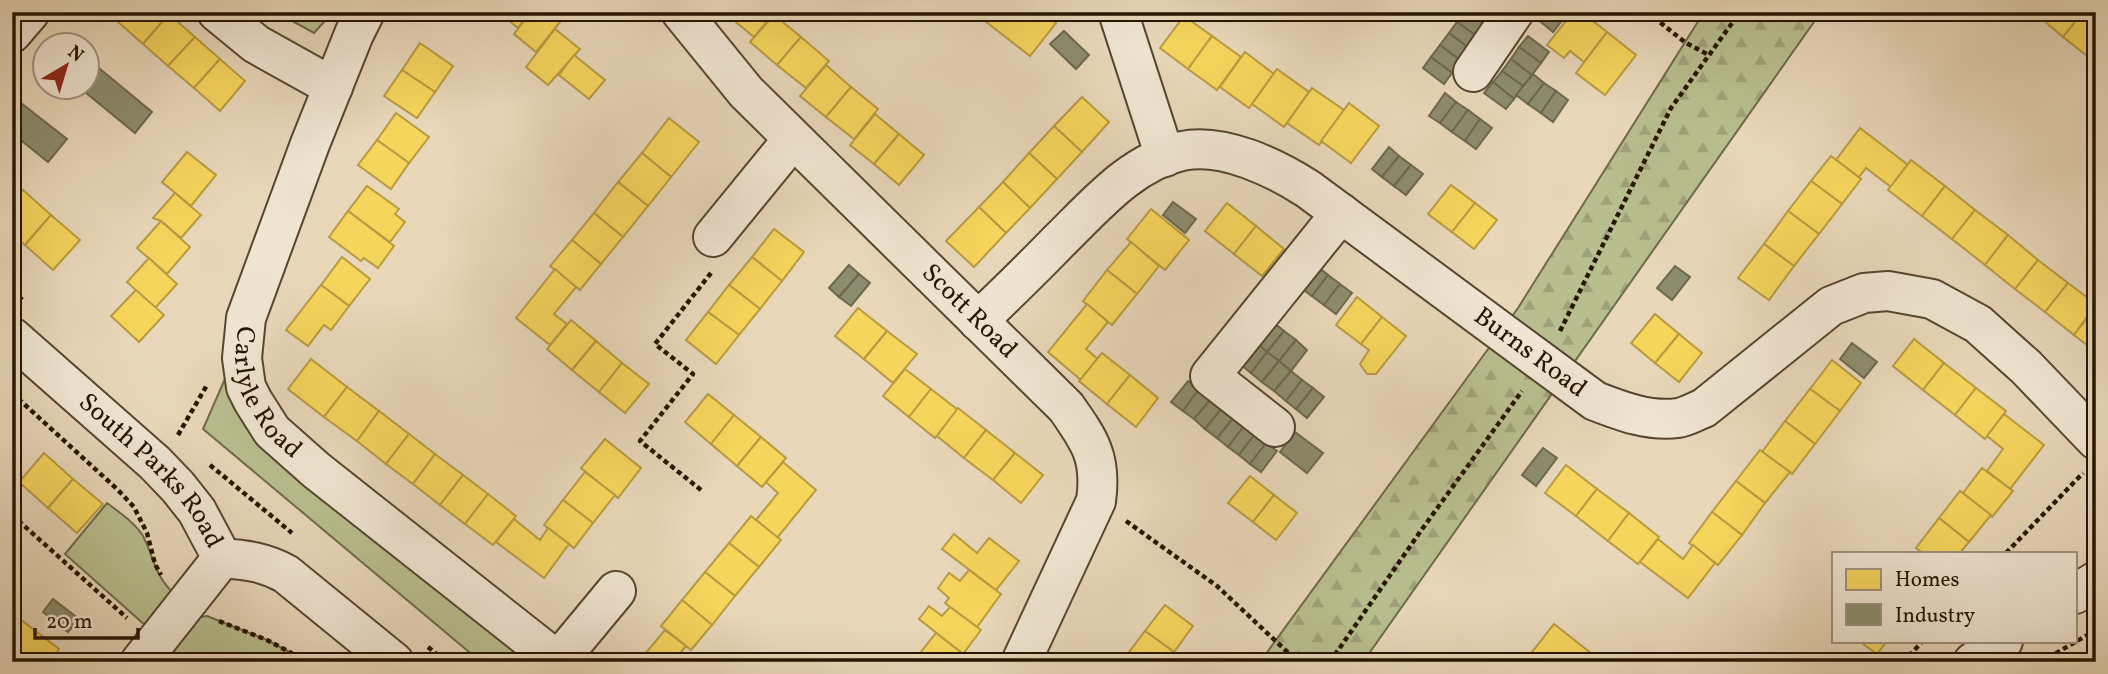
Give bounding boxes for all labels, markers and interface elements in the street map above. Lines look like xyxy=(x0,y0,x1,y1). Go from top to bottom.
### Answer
north arrow xyxy=(32,32,102,102)
text: N xyxy=(62,40,89,69)
street label: Scott Road xyxy=(913,256,1025,367)
street label: Burns Road xyxy=(1466,299,1594,407)
street label: Carlyle Road xyxy=(224,324,310,467)
street label: South Parks Road xyxy=(70,385,232,555)
legend xyxy=(1832,552,2076,642)
text: Homes xyxy=(1895,566,1960,595)
scale bar xyxy=(35,597,138,641)
text: Industry xyxy=(1895,602,1976,631)
text: 20 m xyxy=(46,608,92,637)

